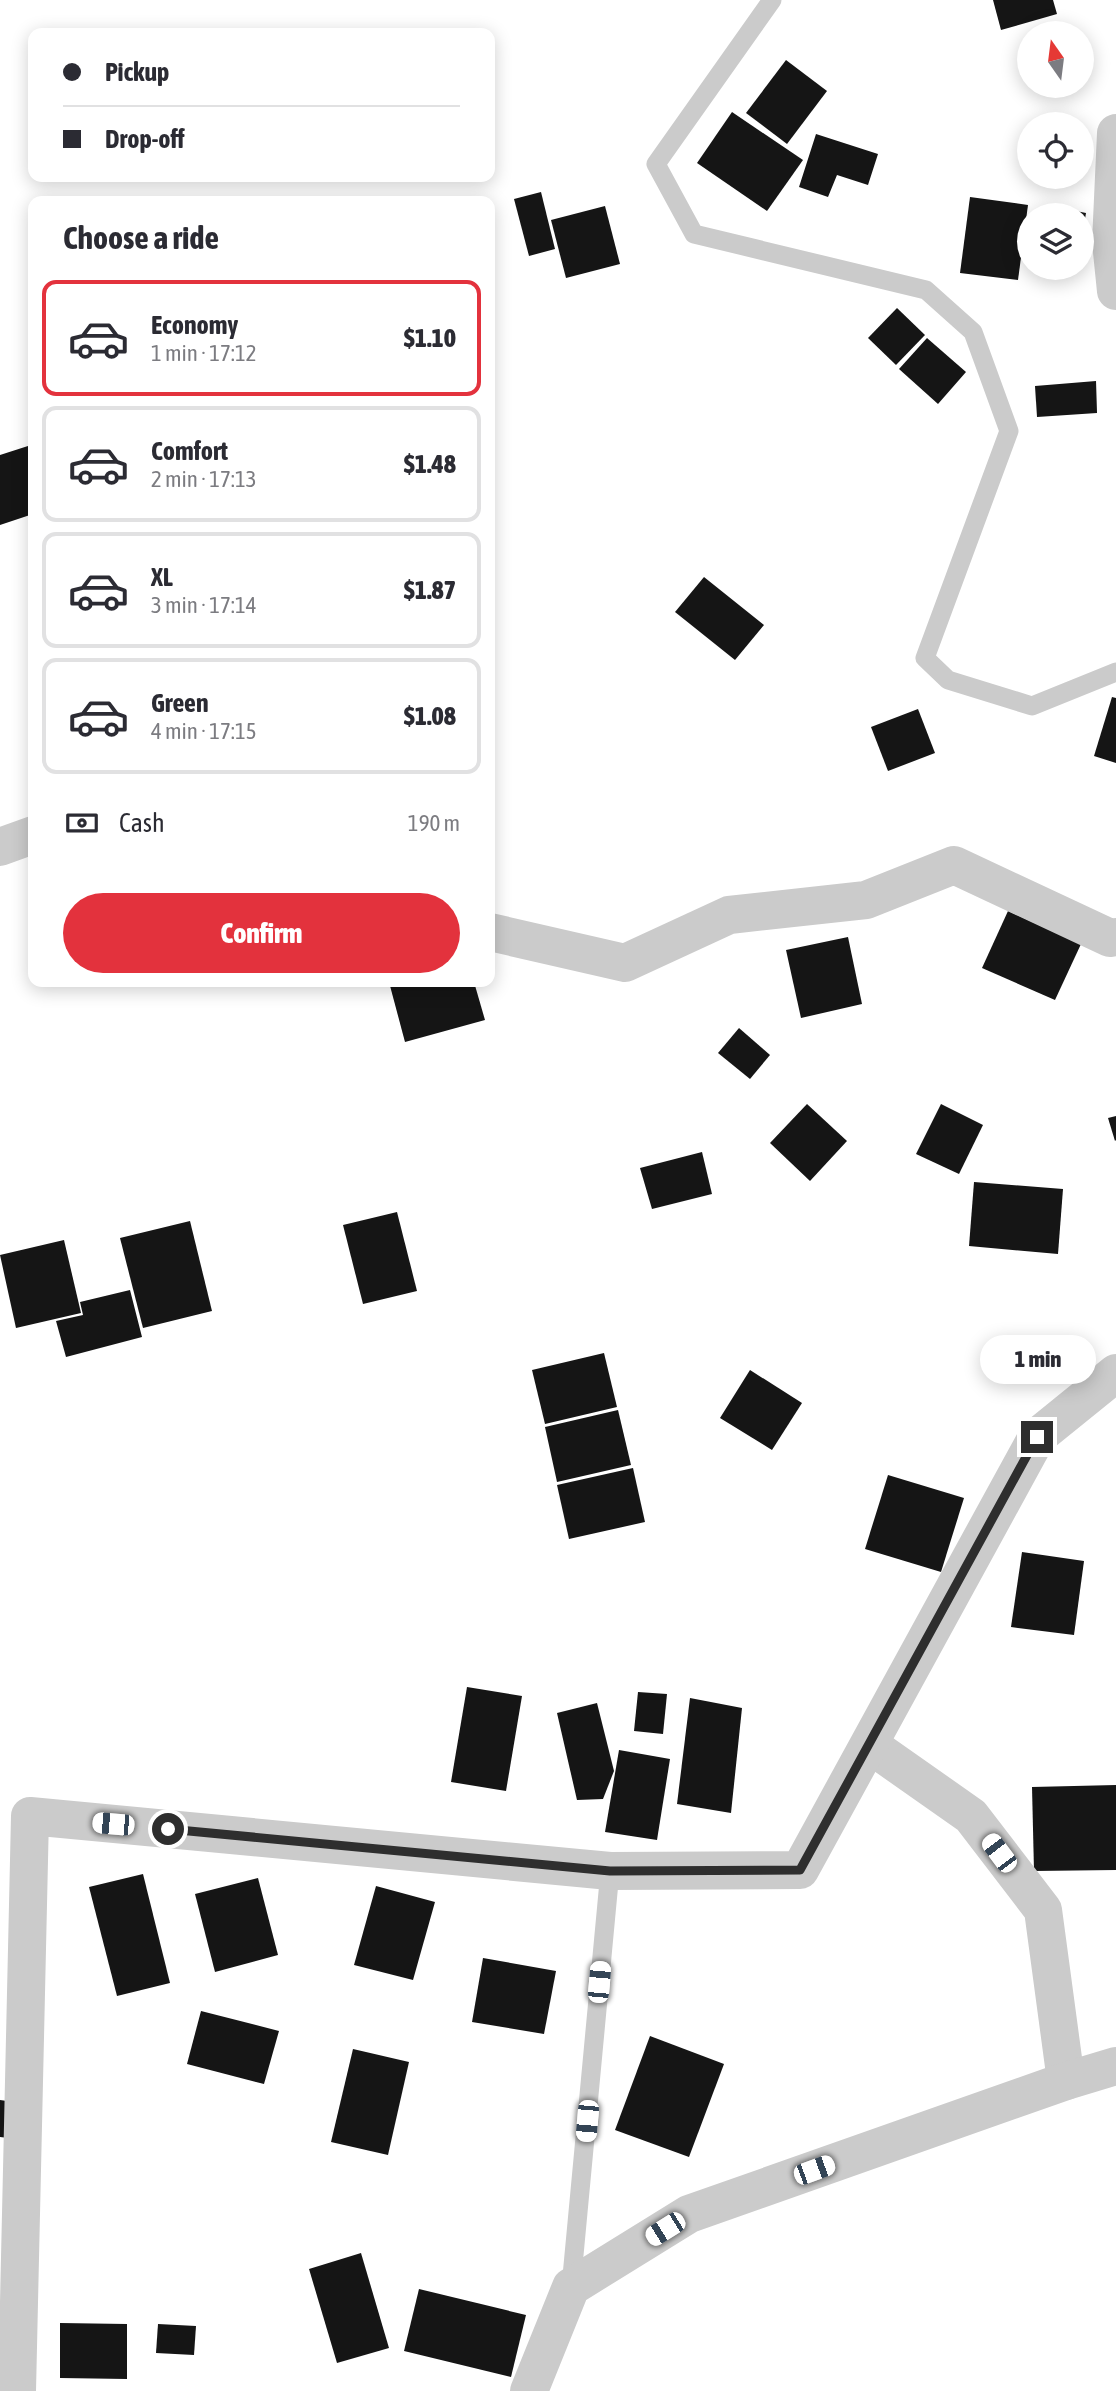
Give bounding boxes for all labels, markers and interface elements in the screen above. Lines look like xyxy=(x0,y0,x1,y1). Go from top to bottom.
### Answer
north arrow xyxy=(1017,21,1094,98)
map controls xyxy=(1017,21,1094,280)
text: Pickup xyxy=(105,57,169,87)
button: locate xyxy=(1017,112,1094,189)
text: Drop-off xyxy=(105,124,185,154)
button: layers xyxy=(1017,203,1094,280)
text: Choose a ride xyxy=(63,219,219,256)
icon: car xyxy=(67,307,130,370)
text: Economy xyxy=(151,310,238,340)
text: $1.10 xyxy=(404,323,456,353)
text: 1 min · 17:12 xyxy=(151,340,257,366)
icon: car xyxy=(67,433,130,496)
text: Comfort xyxy=(151,436,228,466)
text: $1.48 xyxy=(404,449,456,479)
text: 2 min · 17:13 xyxy=(151,466,257,492)
icon: car xyxy=(67,559,130,622)
text: XL xyxy=(151,562,173,592)
text: $1.87 xyxy=(404,575,456,605)
text: 3 min · 17:14 xyxy=(151,592,257,618)
icon: car xyxy=(67,685,130,748)
text: Green xyxy=(151,688,209,718)
text: $1.08 xyxy=(404,701,456,731)
text: 4 min · 17:15 xyxy=(151,718,257,744)
icon: cash xyxy=(63,804,101,842)
text: Cash xyxy=(119,808,165,838)
text: 190 m xyxy=(408,810,460,836)
button: Confirm xyxy=(63,893,460,973)
callout: 1 min xyxy=(979,1336,1095,1384)
text: 1 min xyxy=(1015,1346,1061,1372)
route end xyxy=(1021,1421,1053,1453)
car xyxy=(92,1812,135,1836)
route start xyxy=(152,1813,184,1845)
car xyxy=(978,1830,1021,1876)
car xyxy=(587,1960,612,2004)
car xyxy=(575,2099,600,2143)
car xyxy=(791,2153,838,2187)
car xyxy=(642,2209,689,2249)

